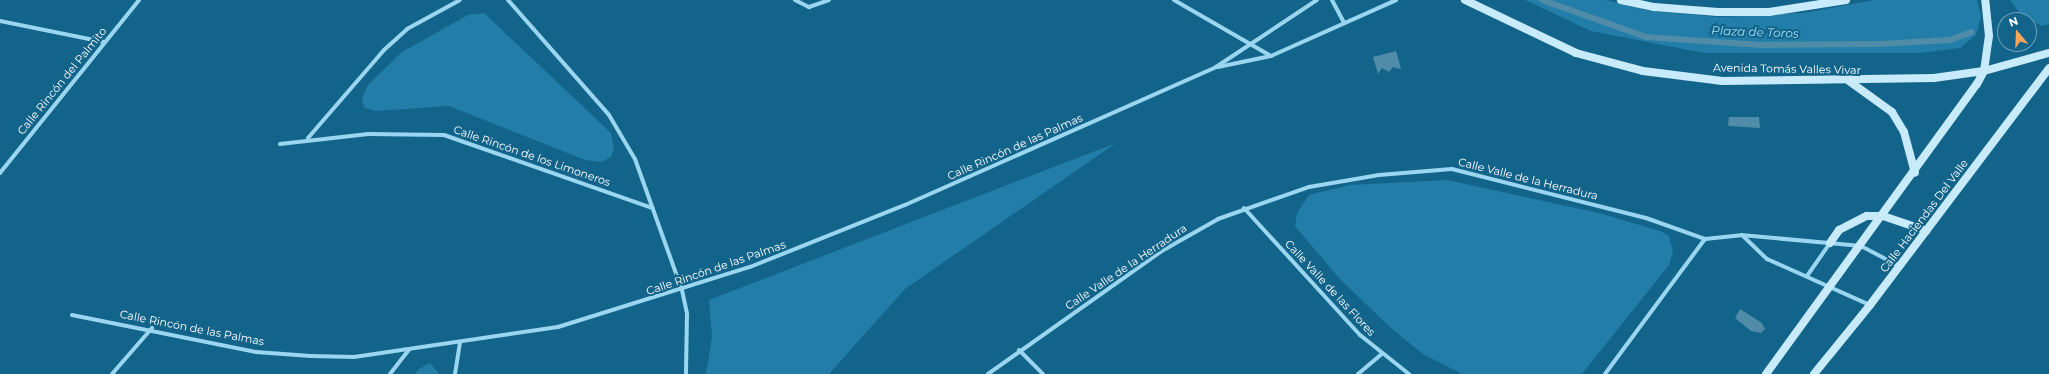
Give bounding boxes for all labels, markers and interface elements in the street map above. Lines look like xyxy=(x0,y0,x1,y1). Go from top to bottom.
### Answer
north arrow xyxy=(1997,12,2037,52)
text: N xyxy=(2007,14,2020,30)
water label: Plaza de Toros xyxy=(1711,23,1799,41)
street label: Calle Rincón del Palmito xyxy=(15,25,109,137)
street label: Avenida Tomás Valles Vivar xyxy=(1713,61,1861,77)
street label: Calle Rincón de las Palmas xyxy=(945,111,1085,183)
street label: Calle Rincón de los Limoneros xyxy=(452,123,612,189)
street label: Calle Valle de la Herradura xyxy=(1457,155,1599,203)
street label: Calle Haciendas Del Valle xyxy=(1877,157,1971,275)
street label: Calle Valle de la Herradura xyxy=(1063,221,1189,313)
street label: Calle Valle de las Flores xyxy=(1282,237,1378,339)
street label: Calle Rincón de las Palmas xyxy=(644,238,788,298)
street label: Calle Rincón de las Palmas xyxy=(119,308,265,348)

